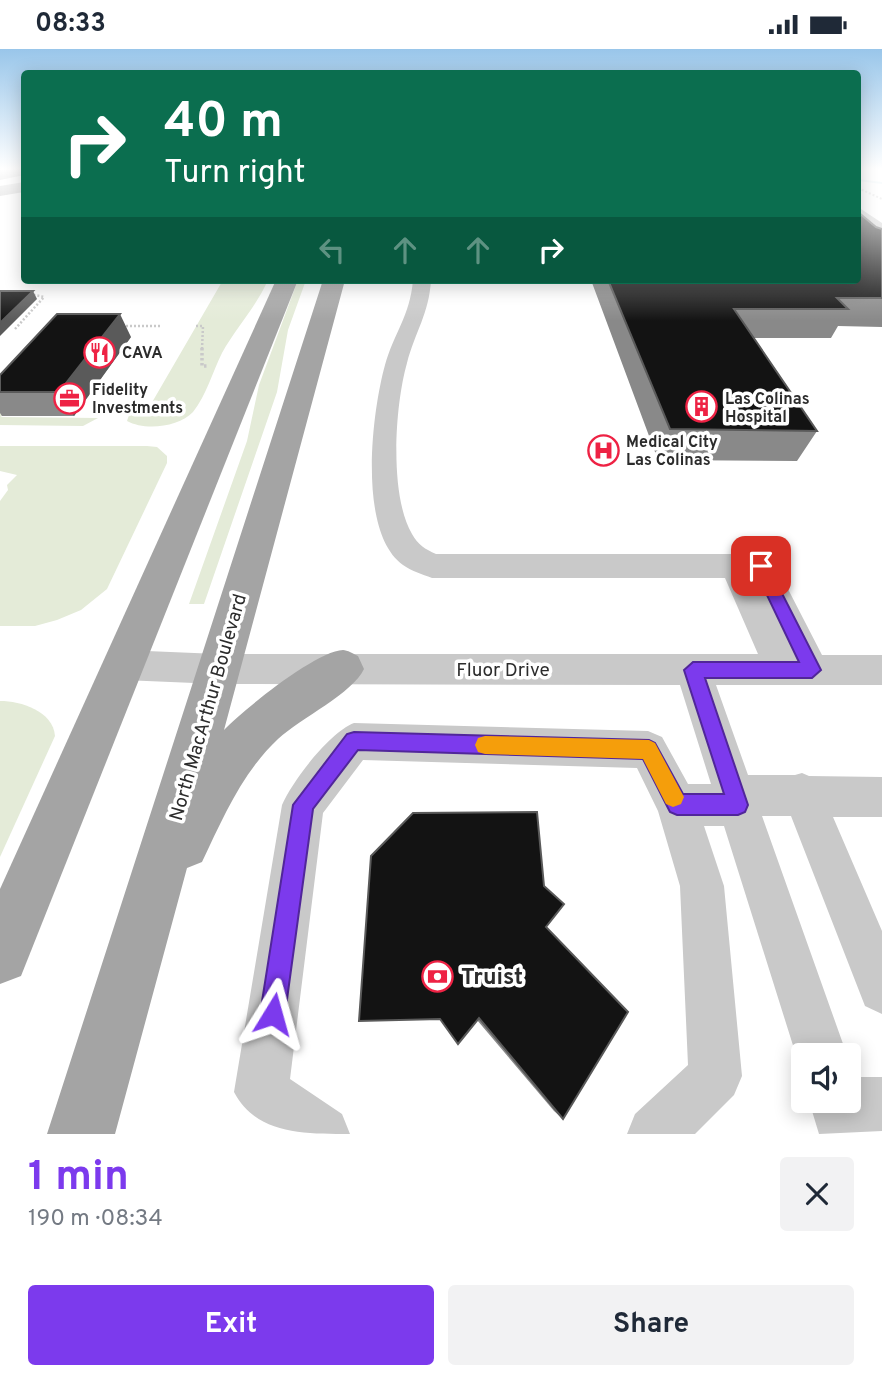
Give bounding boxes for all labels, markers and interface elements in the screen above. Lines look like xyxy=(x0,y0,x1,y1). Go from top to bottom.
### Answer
text: 08:33 xyxy=(35,8,106,41)
text: 40 m xyxy=(164,93,283,155)
icon: right xyxy=(49,98,140,189)
text: Turn right xyxy=(164,154,306,194)
icon: left xyxy=(313,231,351,269)
icon: ahead xyxy=(386,231,424,269)
icon: ahead xyxy=(459,231,497,269)
icon: right xyxy=(532,231,570,269)
restaurant icon: CAVA xyxy=(82,335,116,369)
place label: CAVA xyxy=(122,344,163,364)
office icon: Fidelity Investments xyxy=(52,381,86,415)
place label: Fidelity Investments xyxy=(92,381,183,419)
building icon: Las Colinas Hospital xyxy=(685,390,719,424)
place label: Las Colinas Hospital xyxy=(725,390,810,428)
hospital icon: Medical City Las Colinas xyxy=(586,433,620,467)
place label: Medical City Las Colinas xyxy=(626,433,718,471)
pin xyxy=(731,536,791,596)
icon: arrive xyxy=(742,547,780,585)
street label: North MacArthur Boulevard xyxy=(165,591,253,824)
street label: Fluor Drive xyxy=(456,659,550,683)
bank icon: Truist xyxy=(421,959,455,993)
place label: Truist xyxy=(461,964,523,993)
position arrow xyxy=(236,977,310,1051)
map controls xyxy=(791,1043,861,1113)
button: sound xyxy=(791,1043,861,1113)
text: 1 min xyxy=(28,1152,129,1205)
button: close xyxy=(780,1157,854,1231)
text: 190 m · 08:34 xyxy=(28,1205,163,1234)
button: Exit xyxy=(28,1285,434,1365)
button: Share xyxy=(448,1285,854,1365)

